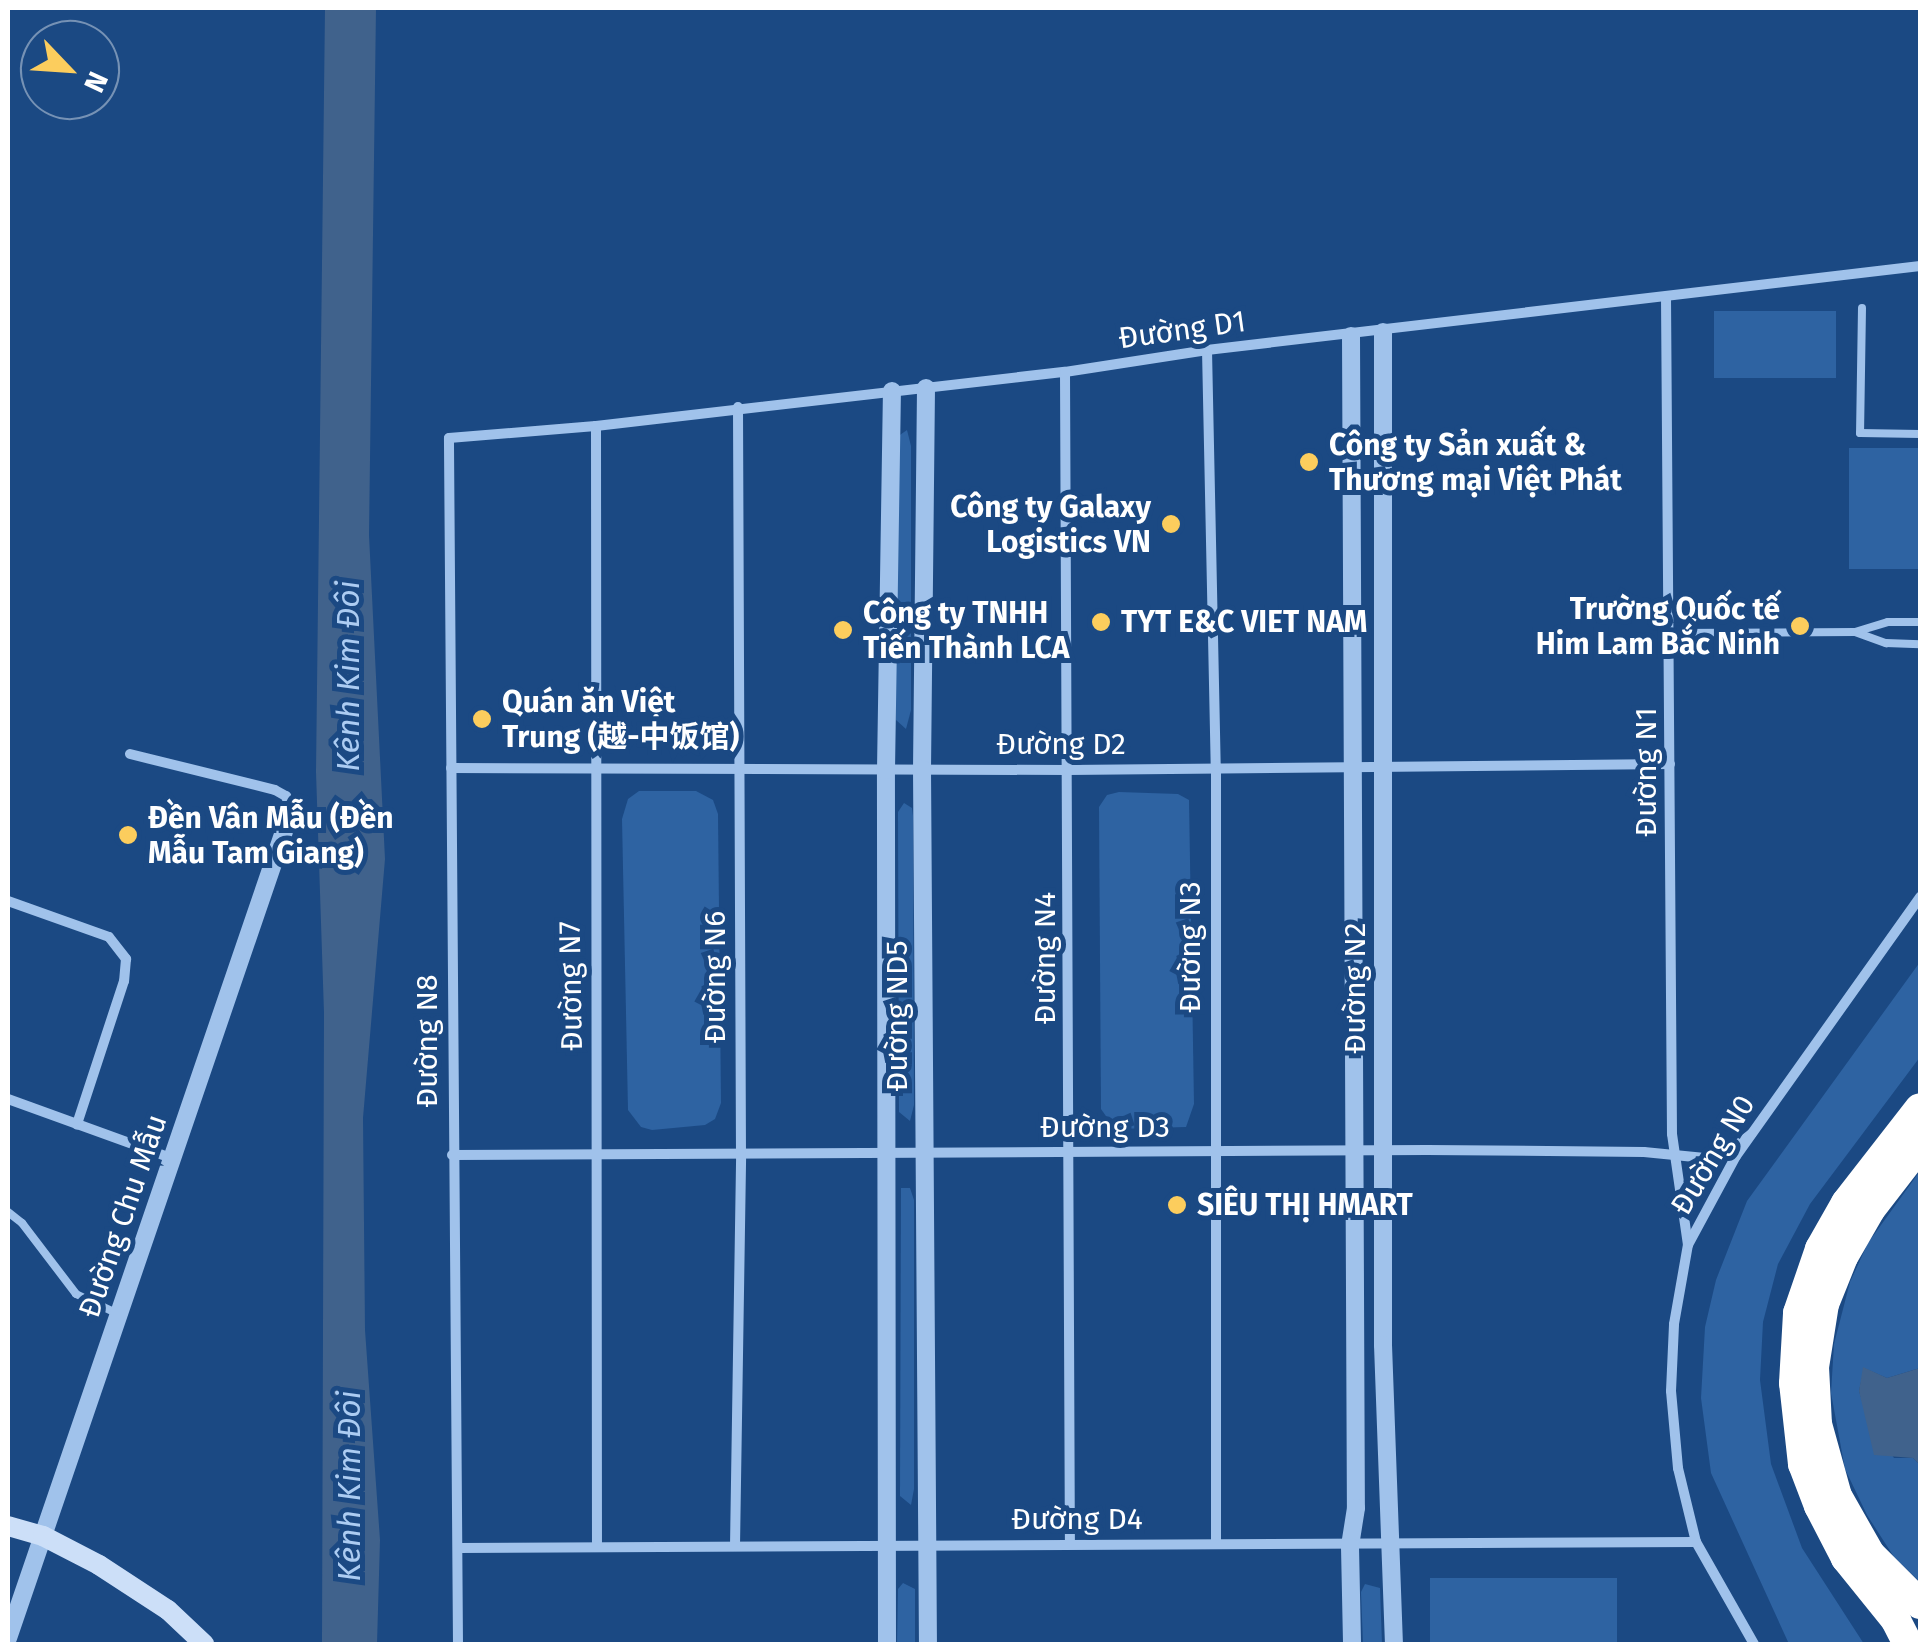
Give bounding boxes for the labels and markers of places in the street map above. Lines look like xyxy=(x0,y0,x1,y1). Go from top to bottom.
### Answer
place label: Công ty Sản xuất & Thương mại Việt Phát xyxy=(1329,427,1622,498)
marker: Công ty Sản xuất & Thương mại Việt Phát xyxy=(1298,451,1320,473)
place label: Công ty Galaxy Logistics VN xyxy=(950,489,1151,560)
marker: Công ty Galaxy Logistics VN xyxy=(1160,513,1182,535)
place label: Trường Quốc tế Him Lam Bắc Ninh xyxy=(1536,591,1780,662)
place label: Công ty TNHH Tiến Thành LCA xyxy=(863,595,1069,666)
place label: TYT E&C VIET NAM xyxy=(1121,604,1367,640)
marker: TYT E&C VIET NAM xyxy=(1090,611,1112,633)
marker: Trường Quốc tế Him Lam Bắc Ninh xyxy=(1789,615,1811,637)
marker: Công ty TNHH Tiến Thành LCA xyxy=(832,619,854,641)
place label: Quán ăn Việt Trung (越-中饭馆) xyxy=(502,684,739,754)
marker: Quán ăn Việt Trung (越-中饭馆) xyxy=(471,708,493,730)
place label: Đền Vân Mẫu (Đền Mẫu Tam Giang) xyxy=(148,800,394,870)
marker: Đền Vân Mẫu (Đền Mẫu Tam Giang) xyxy=(117,824,139,846)
place label: SIÊU THỊ HMART xyxy=(1197,1187,1413,1223)
marker: SIÊU THỊ HMART xyxy=(1166,1194,1188,1216)

